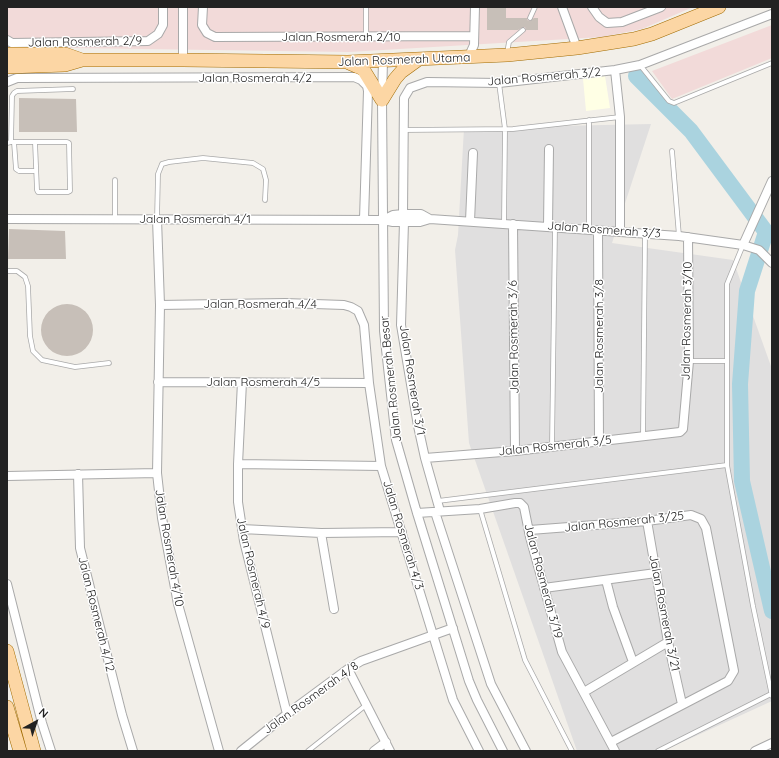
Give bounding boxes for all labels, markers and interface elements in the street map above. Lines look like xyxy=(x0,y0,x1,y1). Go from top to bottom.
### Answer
street label: Jalan Rosmerah 2/10 xyxy=(281,30,401,44)
street label: Jalan Rosmerah 2/9 xyxy=(28,34,142,50)
street label: Jalan Rosmerah Utama xyxy=(337,50,471,70)
street label: Jalan Rosmerah 3/2 xyxy=(487,65,601,89)
street label: Jalan Rosmerah 4/2 xyxy=(198,71,312,85)
street label: Jalan Rosmerah 4/1 xyxy=(139,212,251,226)
street label: Jalan Rosmerah 3/3 xyxy=(547,219,661,241)
street label: Jalan Rosmerah 3/10 xyxy=(679,261,695,381)
street label: Jalan Rosmerah 3/8 xyxy=(592,279,606,393)
street label: Jalan Rosmerah 3/6 xyxy=(506,280,522,394)
street label: Jalan Rosmerah 4/4 xyxy=(203,297,317,311)
street label: Jalan Rosmerah Besar xyxy=(377,315,405,443)
street label: Jalan Rosmerah 3/1 xyxy=(396,324,428,436)
street label: Jalan Rosmerah 4/5 xyxy=(206,375,320,389)
street label: Jalan Rosmerah 3/5 xyxy=(498,433,612,459)
street label: Jalan Rosmerah 4/3 xyxy=(379,479,427,591)
street label: Jalan Rosmerah 4/10 xyxy=(152,488,186,608)
street label: Jalan Rosmerah 3/25 xyxy=(563,509,685,535)
street label: Jalan Rosmerah 4/9 xyxy=(233,516,273,630)
street label: Jalan Rosmerah 3/19 xyxy=(521,522,565,640)
street label: Jalan Rosmerah 3/21 xyxy=(646,553,682,673)
street label: Jalan Rosmerah 4/12 xyxy=(75,555,117,673)
street label: Jalan Rosmerah 4/8 xyxy=(261,659,361,737)
north arrow xyxy=(16,702,56,742)
text: N xyxy=(36,705,51,721)

